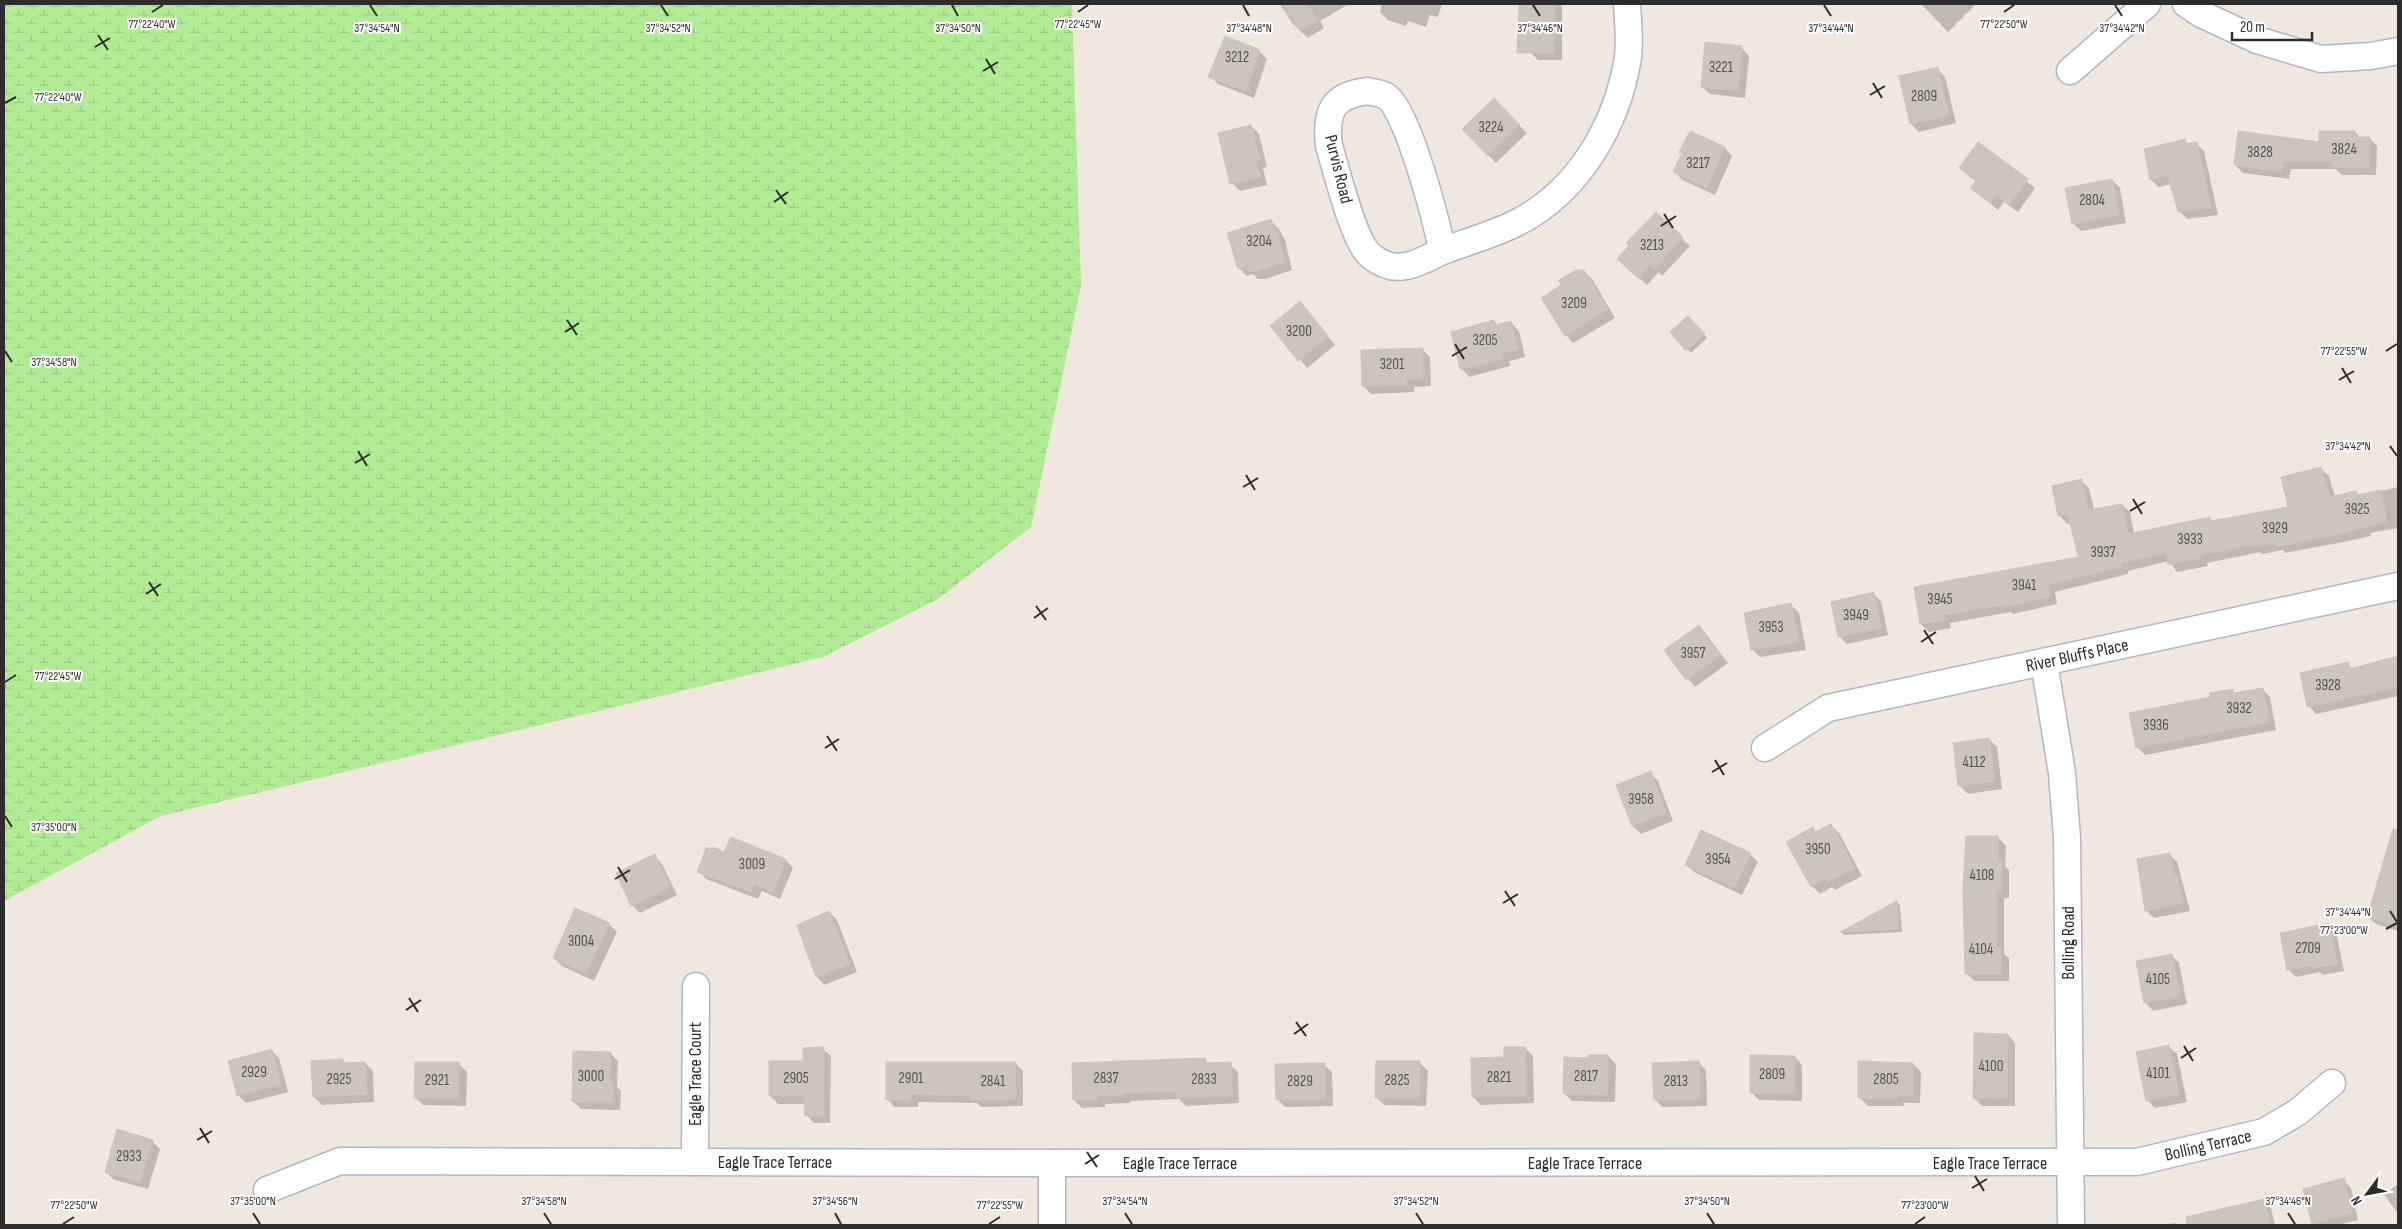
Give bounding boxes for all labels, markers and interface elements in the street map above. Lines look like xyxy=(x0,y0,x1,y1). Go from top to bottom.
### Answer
scale bar xyxy=(2232,10,2312,42)
text: 77°22'40"W xyxy=(128,17,176,32)
text: 77°22'45"W xyxy=(1055,17,1101,32)
text: 77°22'50"W xyxy=(1981,17,2028,32)
text: 20 m xyxy=(2240,18,2265,37)
text: 37°34'54"N xyxy=(354,21,400,36)
text: 37°34'52"N xyxy=(645,21,691,36)
text: 37°34'50"N xyxy=(935,21,981,36)
text: 37°34'48"N xyxy=(1226,21,1272,36)
text: 37°34'46"N xyxy=(1517,21,1563,36)
text: 37°34'44"N xyxy=(1808,21,1854,36)
text: 37°34'42"N xyxy=(2099,21,2145,36)
house number: 3212 xyxy=(1225,48,1249,67)
house number: 3221 xyxy=(1709,58,1734,77)
house number: 2809 xyxy=(1911,87,1937,106)
text: 77°22'40"W xyxy=(34,90,82,105)
house number: 3224 xyxy=(1479,118,1503,137)
street label: Purvis Road xyxy=(1320,133,1357,206)
house number: 3824 xyxy=(2331,140,2357,159)
house number: 3828 xyxy=(2247,143,2273,162)
house number: 3217 xyxy=(1686,154,1710,173)
house number: 2804 xyxy=(2079,191,2105,210)
house number: 3204 xyxy=(1246,232,1272,251)
house number: 3213 xyxy=(1640,236,1664,255)
house number: 3209 xyxy=(1561,294,1587,313)
house number: 3200 xyxy=(1286,322,1312,341)
house number: 3205 xyxy=(1472,331,1498,350)
text: 77°22'55"W xyxy=(2321,344,2367,359)
text: 37°34'58"N xyxy=(31,355,77,370)
house number: 3201 xyxy=(1380,355,1405,374)
text: 37°34'42"N xyxy=(2325,439,2371,454)
house number: 3925 xyxy=(2344,500,2370,519)
house number: 3929 xyxy=(2262,519,2288,538)
house number: 3933 xyxy=(2177,530,2203,549)
house number: 3937 xyxy=(2090,543,2116,562)
house number: 3941 xyxy=(2012,576,2037,595)
house number: 3945 xyxy=(1927,590,1953,609)
house number: 3949 xyxy=(1843,606,1869,625)
house number: 3953 xyxy=(1758,618,1784,637)
street label: River Bluffs Place xyxy=(2024,634,2130,677)
house number: 3957 xyxy=(1681,644,1705,663)
text: 77°22'45"W xyxy=(35,669,81,684)
house number: 3928 xyxy=(2315,676,2341,695)
house number: 3932 xyxy=(2226,699,2252,718)
house number: 3936 xyxy=(2143,716,2169,735)
house number: 4112 xyxy=(1962,753,1986,772)
house number: 3958 xyxy=(1628,790,1654,809)
text: 37°35'00"N xyxy=(31,820,77,835)
house number: 3950 xyxy=(1805,840,1831,859)
house number: 3954 xyxy=(1705,850,1731,869)
house number: 3009 xyxy=(739,855,765,874)
house number: 4108 xyxy=(1970,866,1994,885)
text: 37°34'44"N xyxy=(2325,905,2371,920)
street label: Bolling Road xyxy=(2058,906,2079,980)
text: 77°23'00"W xyxy=(2320,923,2368,938)
house number: 3004 xyxy=(568,932,594,951)
house number: 2709 xyxy=(2295,939,2321,958)
house number: 4104 xyxy=(1969,940,1993,959)
house number: 4105 xyxy=(2146,970,2170,989)
street label: Eagle Trace Court xyxy=(685,1021,706,1126)
house number: 4100 xyxy=(1979,1057,2003,1076)
house number: 2929 xyxy=(241,1063,267,1082)
house number: 4101 xyxy=(2146,1064,2170,1083)
house number: 2809 xyxy=(1759,1065,1785,1084)
house number: 3000 xyxy=(578,1067,604,1086)
house number: 2817 xyxy=(1574,1067,1598,1086)
house number: 2821 xyxy=(1487,1068,1512,1087)
house number: 2905 xyxy=(783,1069,809,1088)
house number: 2901 xyxy=(899,1069,924,1088)
house number: 2837 xyxy=(1093,1069,1119,1088)
house number: 2925 xyxy=(326,1070,352,1089)
house number: 2833 xyxy=(1191,1070,1217,1089)
house number: 2805 xyxy=(1873,1070,1899,1089)
house number: 2921 xyxy=(425,1071,450,1090)
house number: 2825 xyxy=(1384,1071,1410,1090)
house number: 2841 xyxy=(981,1072,1006,1091)
house number: 2829 xyxy=(1287,1072,1313,1091)
house number: 2813 xyxy=(1664,1072,1688,1091)
street label: Bolling Terrace xyxy=(2163,1125,2254,1166)
house number: 2933 xyxy=(116,1147,142,1166)
street label: Eagle Trace Terrace xyxy=(718,1152,832,1173)
street label: Eagle Trace Terrace xyxy=(1123,1153,1237,1174)
street label: Eagle Trace Terrace xyxy=(1528,1153,1642,1174)
street label: Eagle Trace Terrace xyxy=(1933,1153,2047,1174)
north arrow xyxy=(2342,1169,2392,1219)
text: N xyxy=(2347,1193,2366,1208)
text: 37°35'00"N xyxy=(230,1194,276,1209)
text: 37°34'58"N xyxy=(521,1194,567,1209)
text: 37°34'56"N xyxy=(812,1194,858,1209)
text: 37°34'54"N xyxy=(1102,1194,1148,1209)
text: 37°34'52"N xyxy=(1393,1194,1439,1209)
text: 37°34'50"N xyxy=(1684,1194,1730,1209)
text: 37°34'46"N xyxy=(2265,1194,2311,1209)
text: 77°22'50"W xyxy=(51,1198,98,1213)
text: 77°22'55"W xyxy=(977,1198,1023,1213)
text: 77°23'00"W xyxy=(1901,1198,1949,1213)

